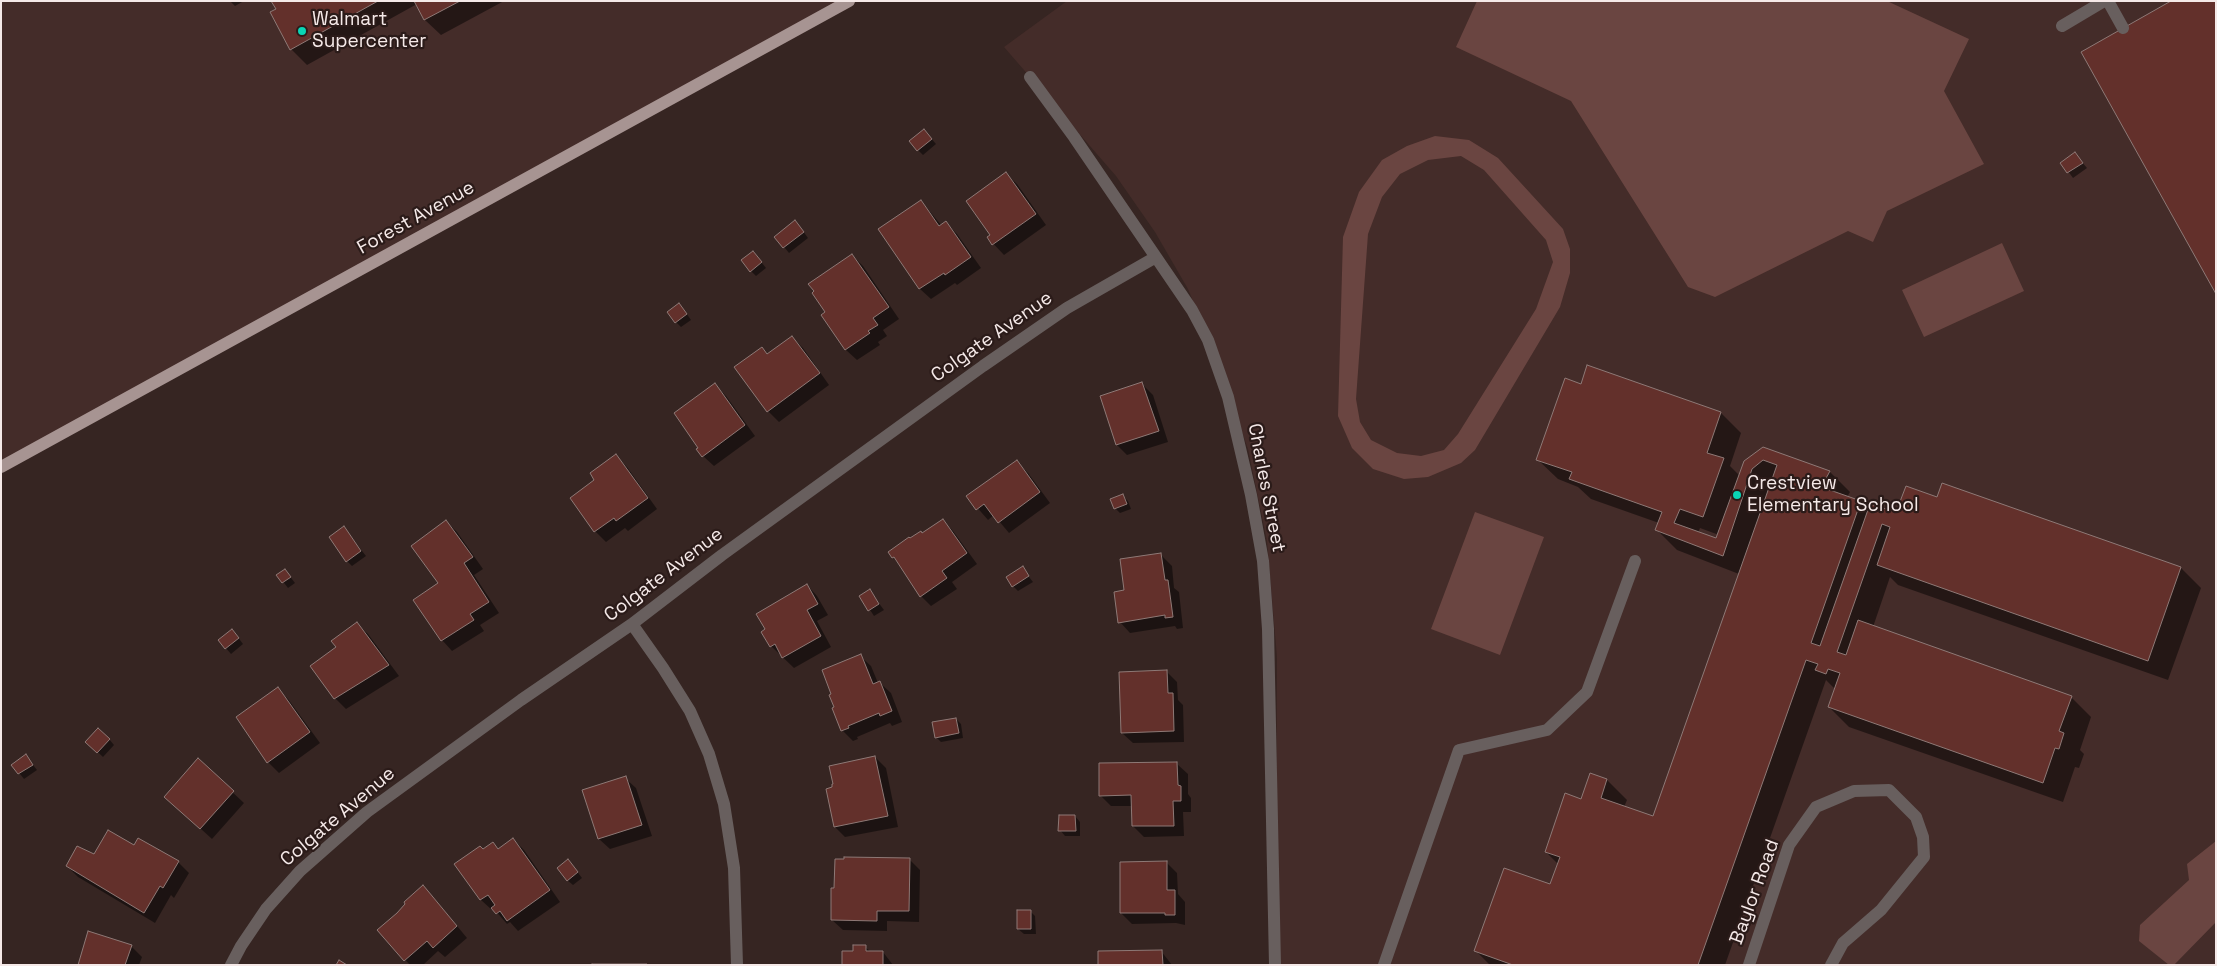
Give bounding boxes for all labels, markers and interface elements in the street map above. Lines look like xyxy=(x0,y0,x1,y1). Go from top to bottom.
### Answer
place label: Walmart Supercenter xyxy=(312,9,426,53)
marker: Walmart Supercenter xyxy=(296,25,308,37)
street label: Forest Avenue xyxy=(353,176,479,260)
street label: Colgate Avenue xyxy=(927,287,1057,387)
street label: Charles Street xyxy=(1242,422,1290,554)
place label: Crestview Elementary School xyxy=(1747,473,1919,517)
marker: Crestview Elementary School xyxy=(1731,489,1743,501)
street label: Colgate Avenue xyxy=(600,523,728,627)
street label: Colgate Avenue xyxy=(276,762,400,872)
street label: Baylor Road xyxy=(1725,836,1785,948)

